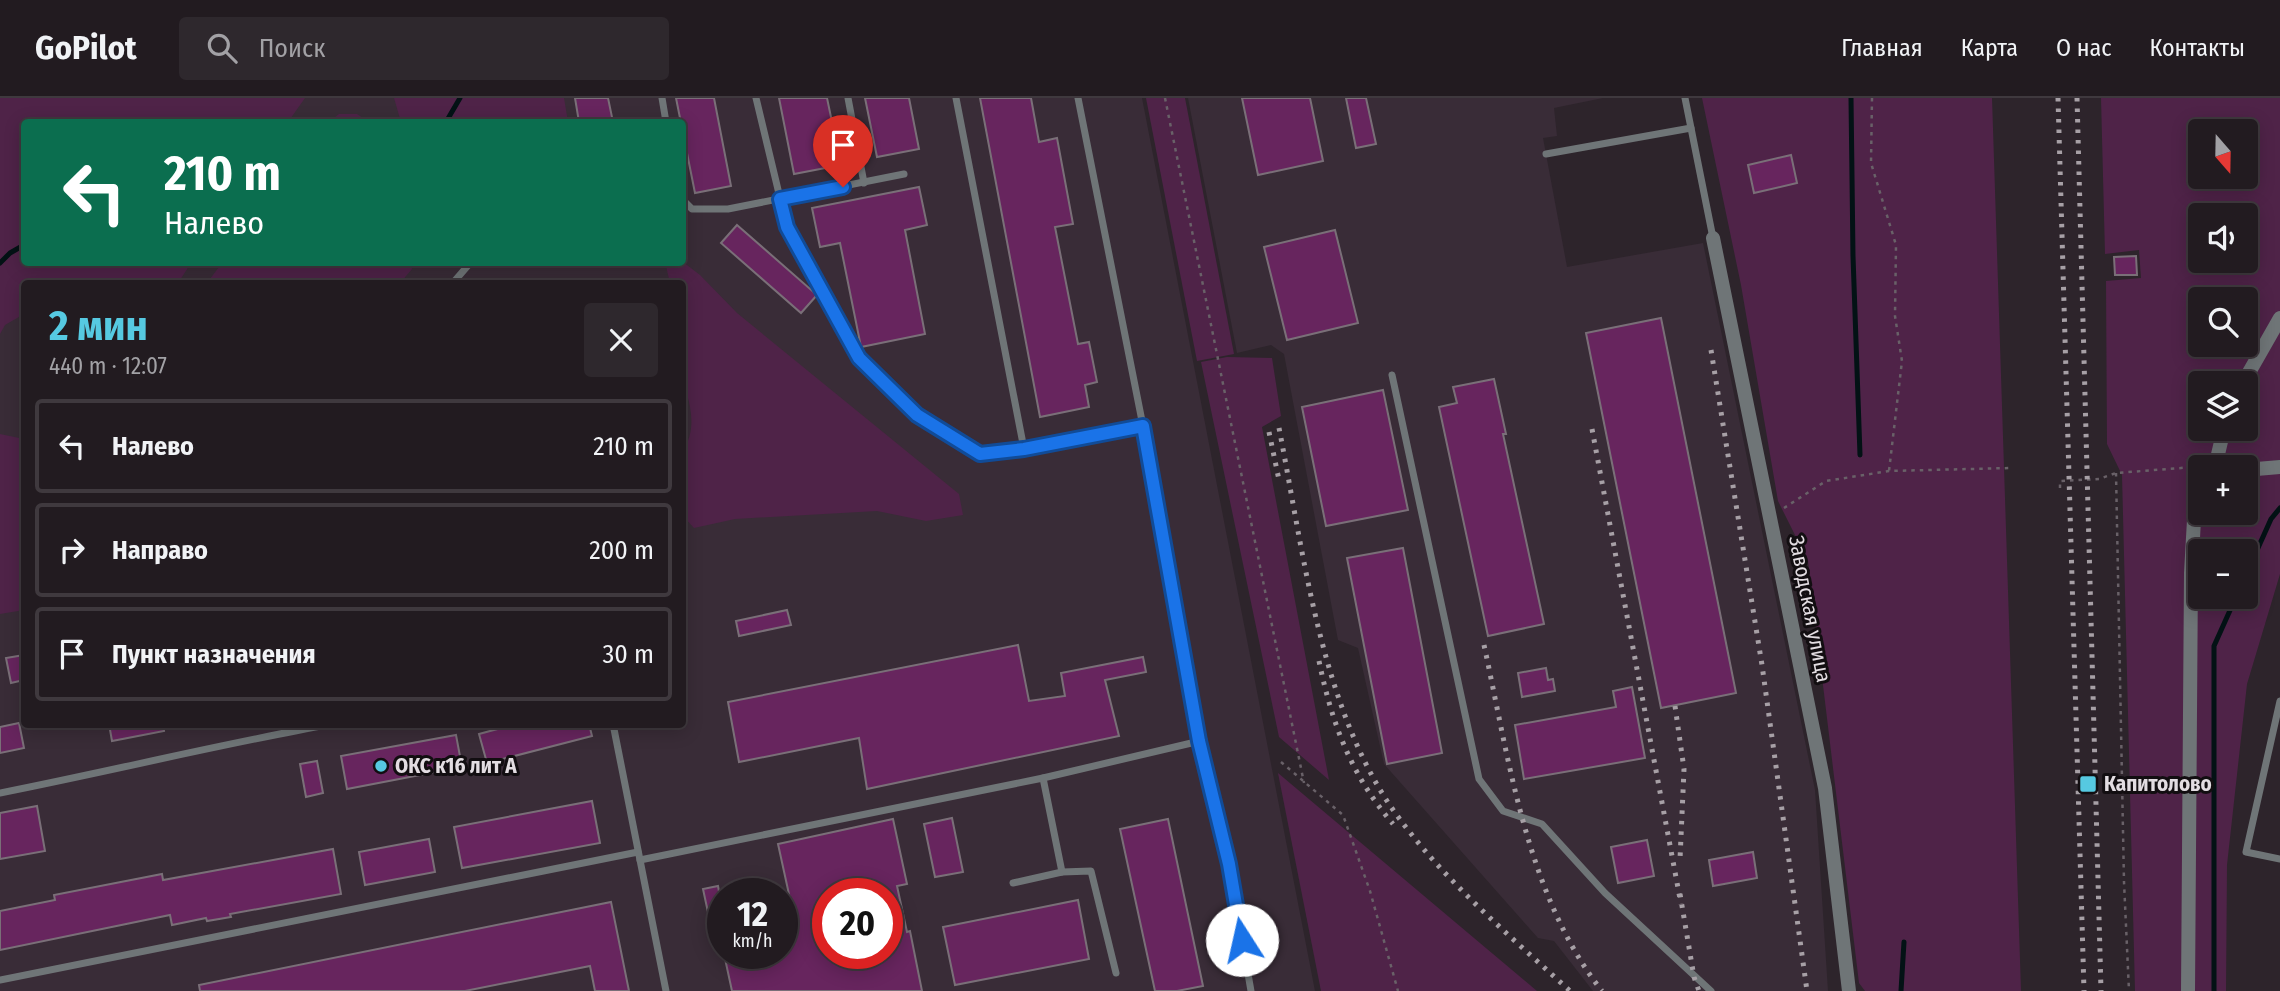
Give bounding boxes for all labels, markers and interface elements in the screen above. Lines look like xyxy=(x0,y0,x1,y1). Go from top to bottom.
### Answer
search box xyxy=(179,17,669,80)
text: GoPilot xyxy=(35,28,137,68)
icon: search xyxy=(203,29,241,67)
text: Поиск xyxy=(259,33,325,64)
text: Главная xyxy=(1841,34,1923,62)
text: Карта xyxy=(1961,34,2018,62)
text: О нас xyxy=(2056,34,2111,62)
text: Контакты xyxy=(2149,34,2245,62)
pin xyxy=(813,115,873,187)
north arrow xyxy=(2188,119,2258,189)
map controls xyxy=(2188,119,2258,609)
icon: arrive xyxy=(824,126,862,164)
text: 210 m xyxy=(164,144,281,203)
icon: left xyxy=(49,147,140,238)
button: sound xyxy=(2188,203,2258,273)
text: Налево xyxy=(164,204,264,242)
button: search xyxy=(2188,287,2258,357)
text: 2 мин xyxy=(49,301,148,351)
button: close xyxy=(584,303,658,377)
text: 440 m · 12:07 xyxy=(49,352,167,380)
button: layers xyxy=(2188,371,2258,441)
icon: left xyxy=(53,427,91,465)
text: Налево xyxy=(112,431,194,462)
text: 210 m xyxy=(593,431,654,462)
button: + xyxy=(2188,455,2258,525)
icon: right xyxy=(53,531,91,569)
street label: Заводская улица xyxy=(1783,533,1837,685)
text: Направо xyxy=(112,535,208,566)
text: 200 m xyxy=(589,535,654,566)
button: − xyxy=(2188,539,2258,609)
icon: arrive xyxy=(53,635,91,673)
text: Пункт назначения xyxy=(112,639,316,670)
text: 30 m xyxy=(603,639,654,670)
place label: ОКС к16 лит А xyxy=(395,753,517,779)
marker: ОКС к16 лит А xyxy=(373,758,389,774)
place label: Капитолово xyxy=(2104,771,2212,797)
marker: Капитолово xyxy=(2078,774,2098,794)
speed limit sign: 20 xyxy=(812,878,903,969)
text: 12 xyxy=(737,893,768,935)
position arrow xyxy=(1205,903,1279,977)
text: km/h xyxy=(732,930,773,952)

